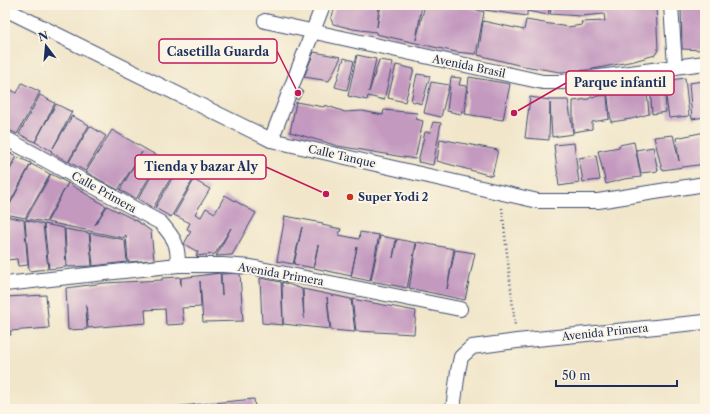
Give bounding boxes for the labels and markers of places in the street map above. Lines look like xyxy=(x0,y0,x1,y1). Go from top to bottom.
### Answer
callout: Casetilla Guarda xyxy=(159,39,277,63)
callout: Parque infantil xyxy=(566,71,674,95)
callout: Tienda y bazar Aly xyxy=(135,155,266,179)
place label: Super Yodi 2 xyxy=(358,190,429,204)
marker: Super Yodi 2 xyxy=(345,192,355,202)

